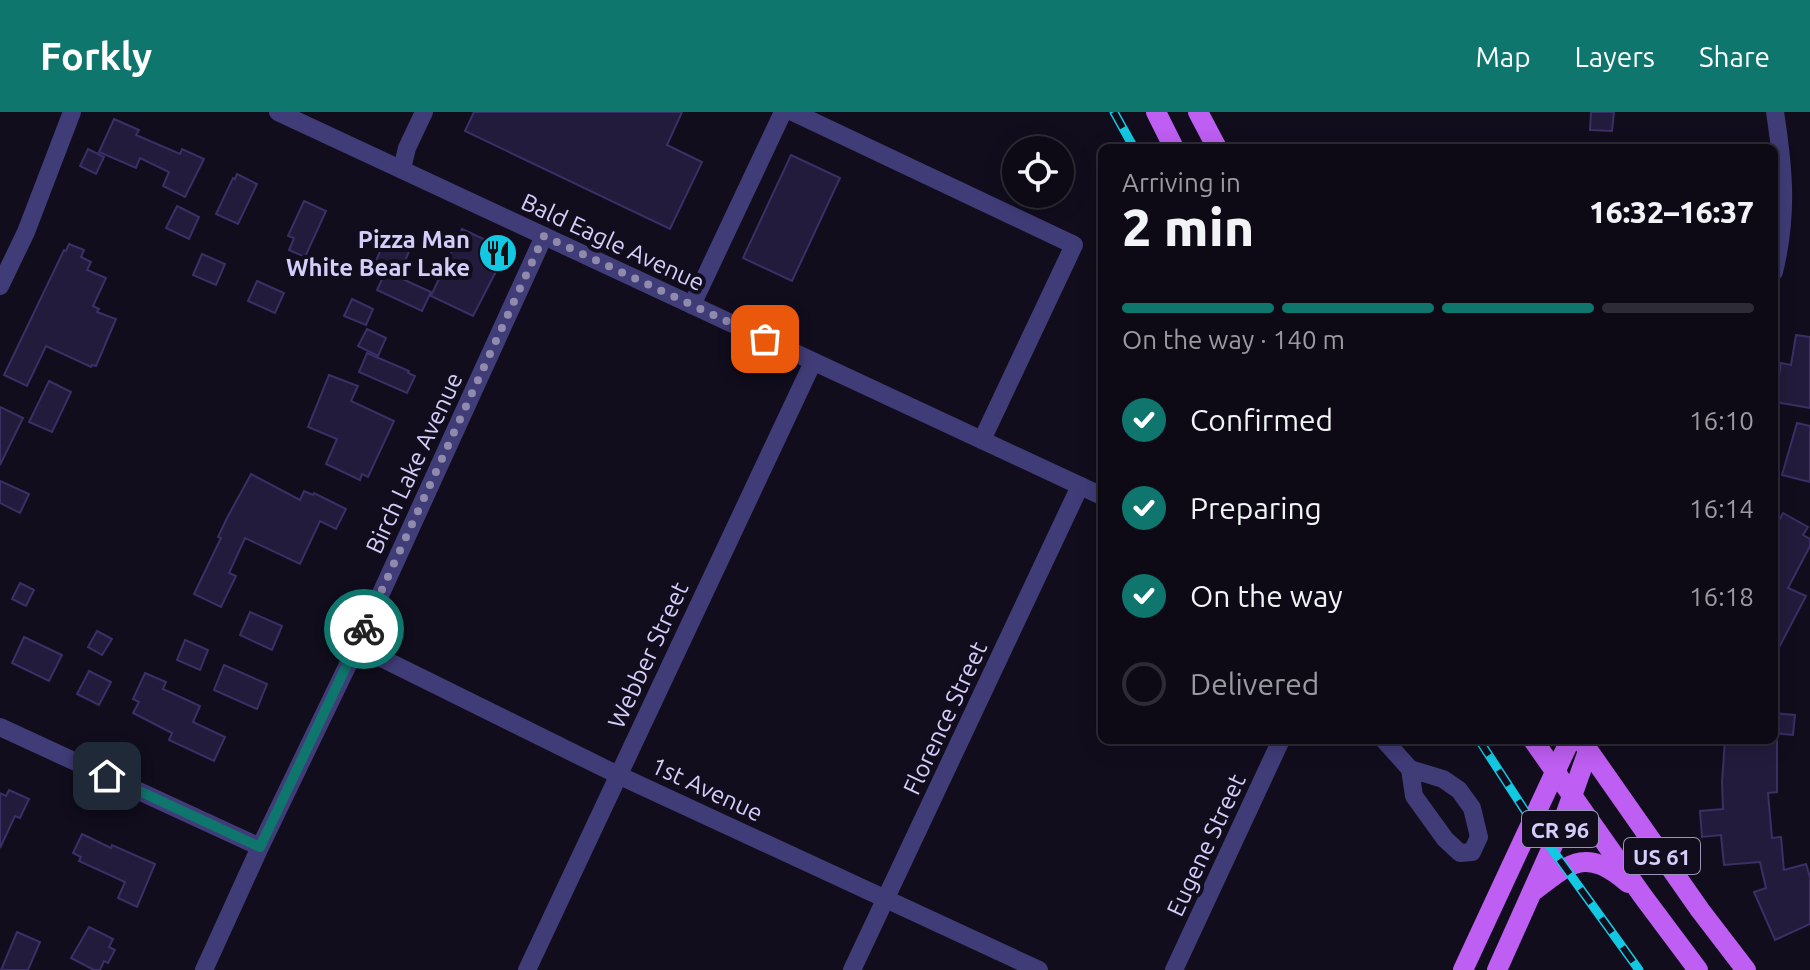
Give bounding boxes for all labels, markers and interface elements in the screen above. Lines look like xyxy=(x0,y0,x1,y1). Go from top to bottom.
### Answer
text: Forkly xyxy=(40,35,152,77)
text: Map xyxy=(1475,41,1531,72)
text: Layers xyxy=(1575,41,1655,72)
text: Share xyxy=(1699,41,1770,72)
map controls xyxy=(1002,136,1074,208)
button: locate xyxy=(1002,136,1074,208)
text: Arriving in xyxy=(1122,168,1241,197)
street label: Bald Eagle Avenue xyxy=(517,188,709,296)
text: 16:32–16:37 xyxy=(1589,195,1754,229)
text: 2 min xyxy=(1122,198,1254,256)
place label: Pizza Man White Bear Lake xyxy=(286,226,470,281)
restaurant icon: Pizza Man White Bear Lake xyxy=(477,232,519,274)
pin xyxy=(731,305,799,373)
icon: bag xyxy=(743,317,787,361)
text: On the way · 140 m xyxy=(1122,325,1345,354)
street label: Birch Lake Avenue xyxy=(360,368,468,558)
icon: check xyxy=(1122,398,1166,442)
text: Confirmed xyxy=(1190,403,1333,437)
text: 16:10 xyxy=(1689,406,1754,435)
icon: check xyxy=(1122,486,1166,530)
text: Preparing xyxy=(1190,491,1322,525)
text: 16:14 xyxy=(1689,494,1754,523)
icon: check xyxy=(1122,574,1166,618)
street label: Webber Street xyxy=(602,577,694,732)
text: On the way xyxy=(1190,579,1343,613)
text: 16:18 xyxy=(1689,582,1754,611)
courier xyxy=(324,589,404,669)
icon: bike xyxy=(342,607,386,651)
street label: Florence Street xyxy=(898,637,993,799)
text: Delivered xyxy=(1190,667,1319,701)
pin xyxy=(73,742,141,810)
street label: 1st Avenue xyxy=(647,751,767,827)
icon: home xyxy=(85,754,129,798)
street label: Eugene Street xyxy=(1161,769,1251,920)
road number: CR 96 xyxy=(1522,811,1598,847)
road number: US 61 xyxy=(1624,838,1700,874)

